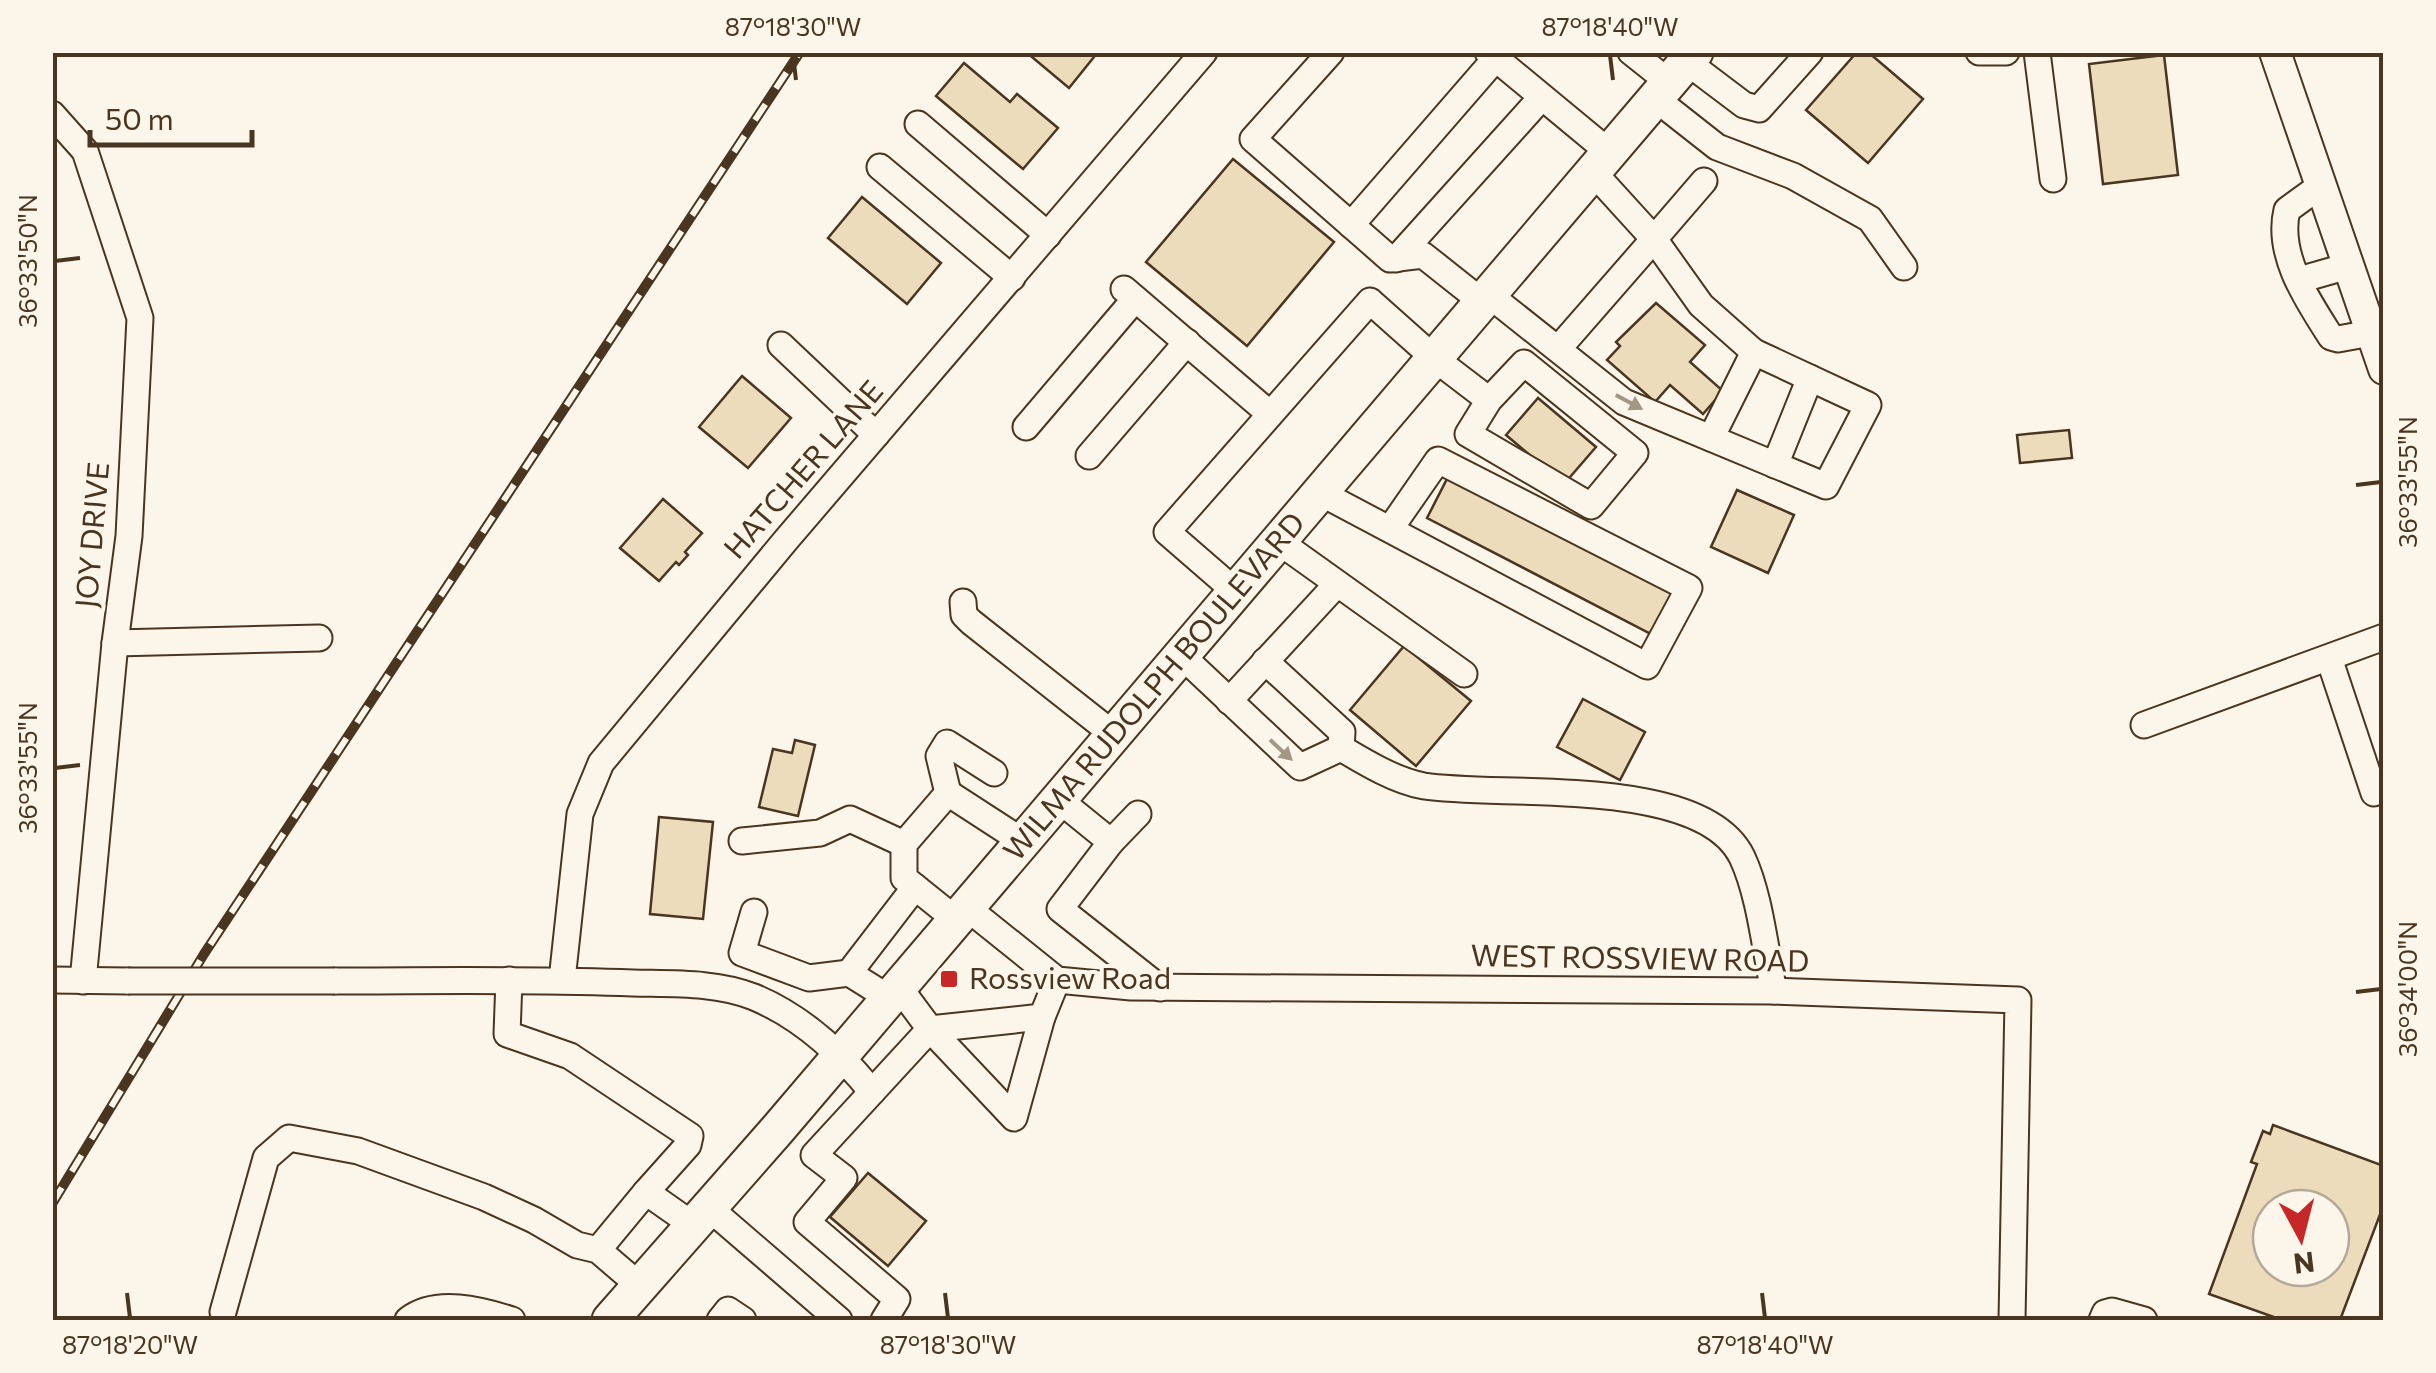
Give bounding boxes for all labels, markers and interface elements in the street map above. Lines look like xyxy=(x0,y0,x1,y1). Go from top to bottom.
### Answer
text: 87°18'30"W xyxy=(725,11,861,41)
text: 87°18'40"W xyxy=(1541,11,1679,41)
scale bar xyxy=(90,85,252,147)
text: 50 m xyxy=(105,99,174,136)
text: 36°33'50"N xyxy=(12,194,42,328)
street label: HATCHER LANE xyxy=(715,372,890,565)
one-way arrow xyxy=(1615,393,1643,411)
text: 36°33'55"N xyxy=(2392,416,2422,548)
street label: JOY DRIVE xyxy=(66,460,115,609)
street label: WILMA RUDOLPH BOULEVARD xyxy=(994,504,1311,867)
text: 36°33'55"N xyxy=(12,702,42,834)
one-way arrow xyxy=(1269,738,1293,761)
text: 36°34'00"N xyxy=(2392,921,2422,1057)
street label: WEST ROSSVIEW ROAD xyxy=(1470,935,1810,978)
place label: Rossview Road xyxy=(969,958,1171,995)
marker: Rossview Road xyxy=(938,968,960,990)
north arrow xyxy=(2251,1188,2351,1288)
text: N xyxy=(2292,1246,2317,1282)
text: 87°18'20"W xyxy=(62,1329,198,1359)
text: 87°18'30"W xyxy=(880,1329,1016,1359)
text: 87°18'40"W xyxy=(1696,1329,1834,1359)

